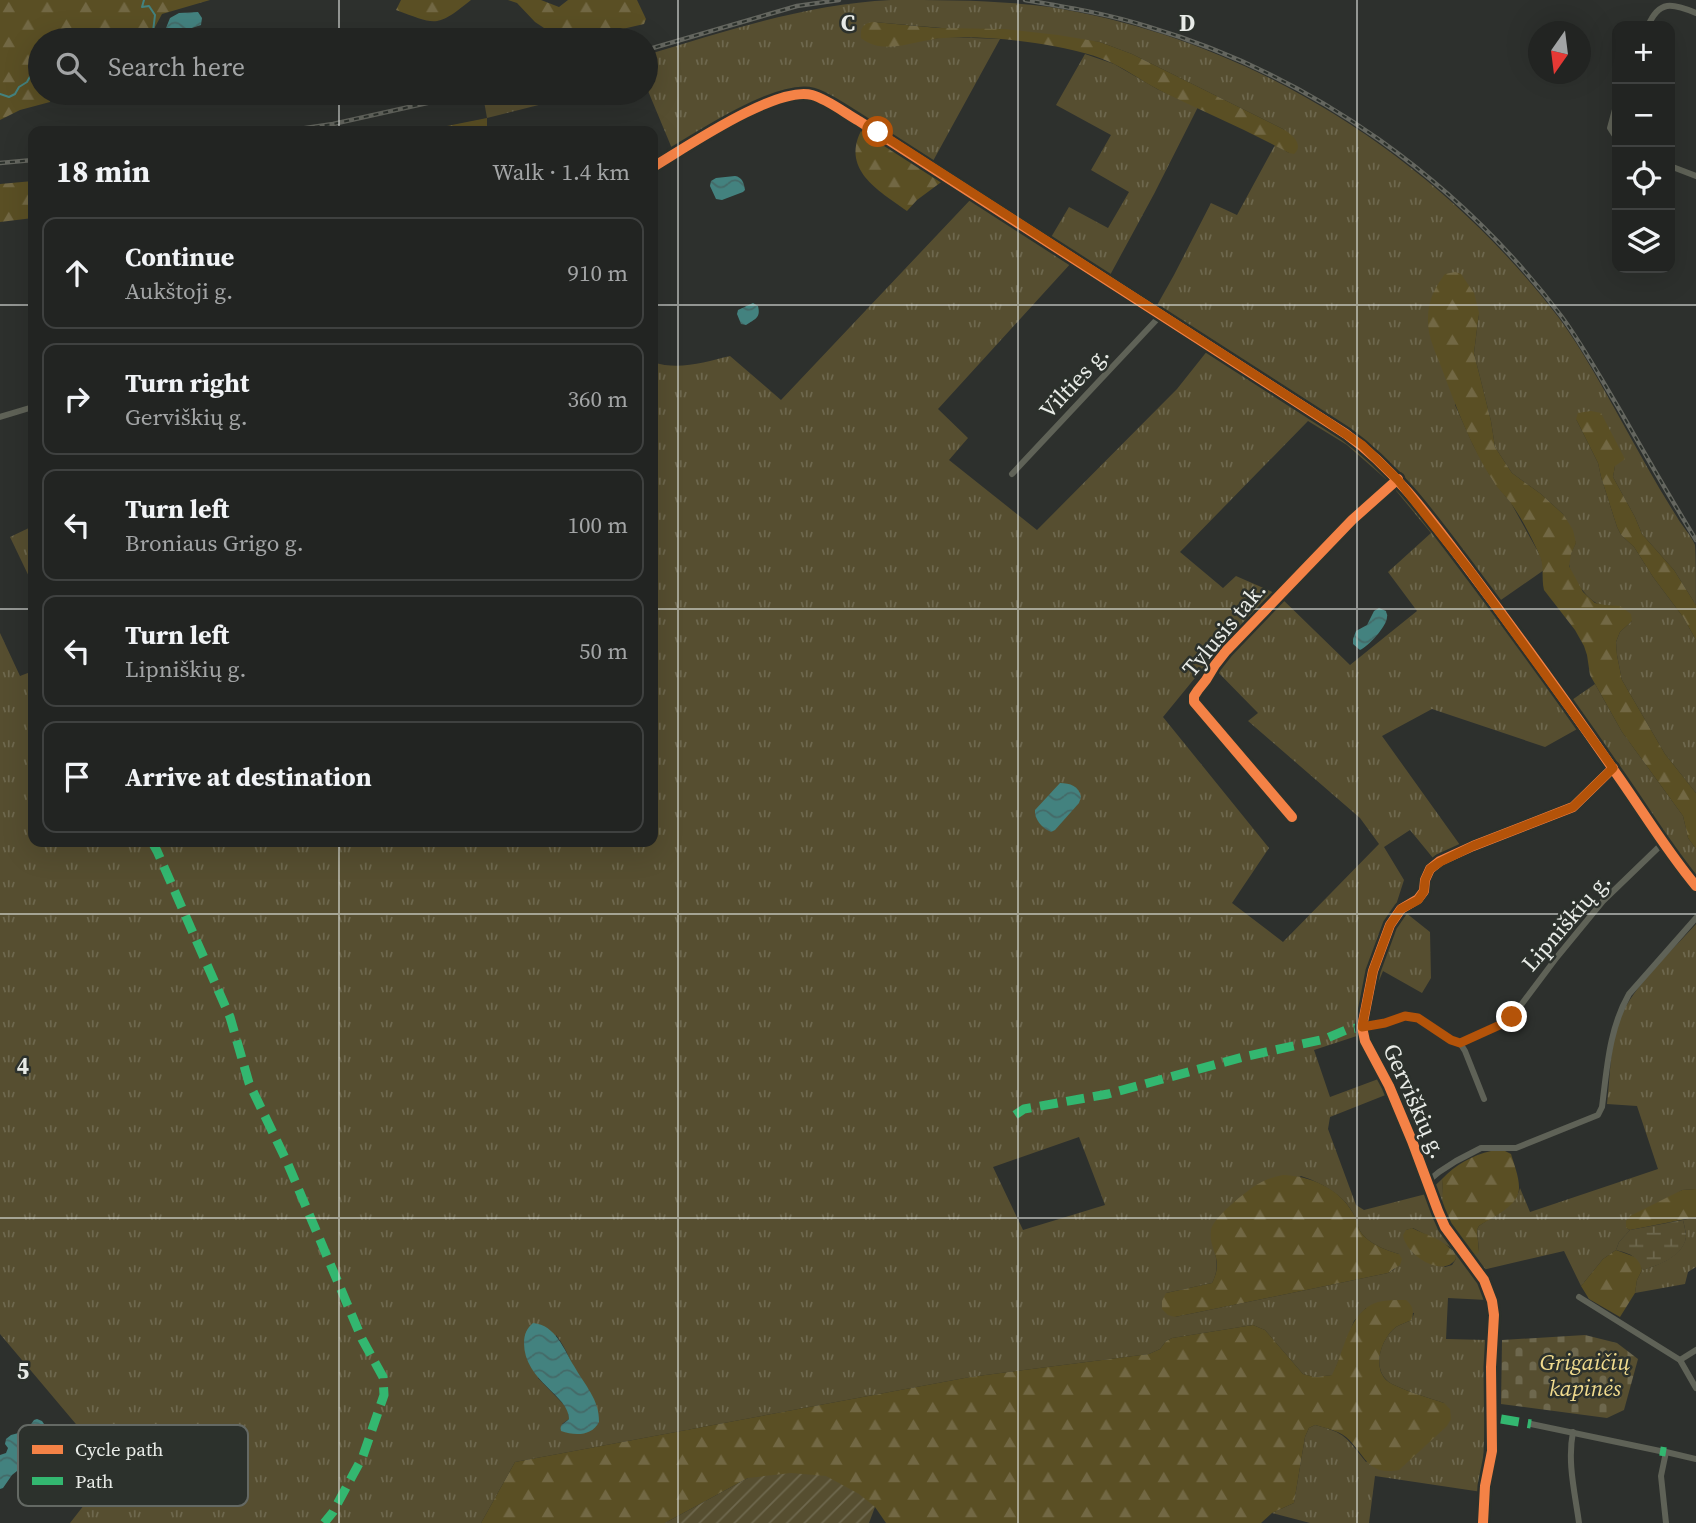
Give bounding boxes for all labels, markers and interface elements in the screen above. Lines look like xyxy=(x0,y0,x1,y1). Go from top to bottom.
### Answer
text: C xyxy=(841,7,855,39)
text: D xyxy=(1179,7,1195,39)
north arrow xyxy=(1528,21,1591,84)
map controls xyxy=(1612,21,1675,273)
button: + xyxy=(1612,21,1675,84)
search box xyxy=(28,28,658,105)
icon: search xyxy=(52,48,90,86)
text: Search here xyxy=(108,49,245,85)
button: − xyxy=(1612,84,1675,147)
route start xyxy=(862,116,893,147)
button: locate xyxy=(1612,147,1675,210)
text: 18 min xyxy=(56,151,150,192)
text: Walk · 1.4 km xyxy=(492,156,630,188)
button: layers xyxy=(1612,210,1675,273)
text: Continue xyxy=(125,239,234,275)
icon: ahead xyxy=(58,254,96,292)
text: 910 m xyxy=(567,257,628,289)
text: Aukštoji g. xyxy=(125,275,233,307)
street label: Vilties g. xyxy=(1032,339,1116,425)
text: Turn right xyxy=(125,365,249,401)
icon: right xyxy=(58,380,96,418)
text: 360 m xyxy=(567,383,628,415)
text: Gerviškių g. xyxy=(125,401,248,433)
text: Turn left xyxy=(125,491,229,527)
icon: left xyxy=(58,506,96,544)
text: 100 m xyxy=(567,509,628,541)
text: Broniaus Grigo g. xyxy=(125,527,304,559)
street label: Tylusis tak. xyxy=(1175,575,1273,683)
text: Turn left xyxy=(125,617,229,653)
icon: left xyxy=(58,632,96,670)
text: 50 m xyxy=(579,635,628,667)
text: Lipniškių g. xyxy=(125,653,246,685)
icon: arrive xyxy=(58,758,96,796)
text: Arrive at destination xyxy=(125,759,372,795)
street label: Lipniškių g. xyxy=(1514,866,1618,978)
route end xyxy=(1496,1001,1527,1032)
street label: Gerviškių g. xyxy=(1375,1038,1455,1164)
text: 4 xyxy=(17,1050,29,1082)
park label: Grigaičių kapinės xyxy=(1540,1346,1630,1404)
text: 5 xyxy=(17,1355,29,1387)
legend xyxy=(18,1425,248,1506)
text: Cycle path xyxy=(75,1436,164,1462)
text: Path xyxy=(75,1468,113,1494)

